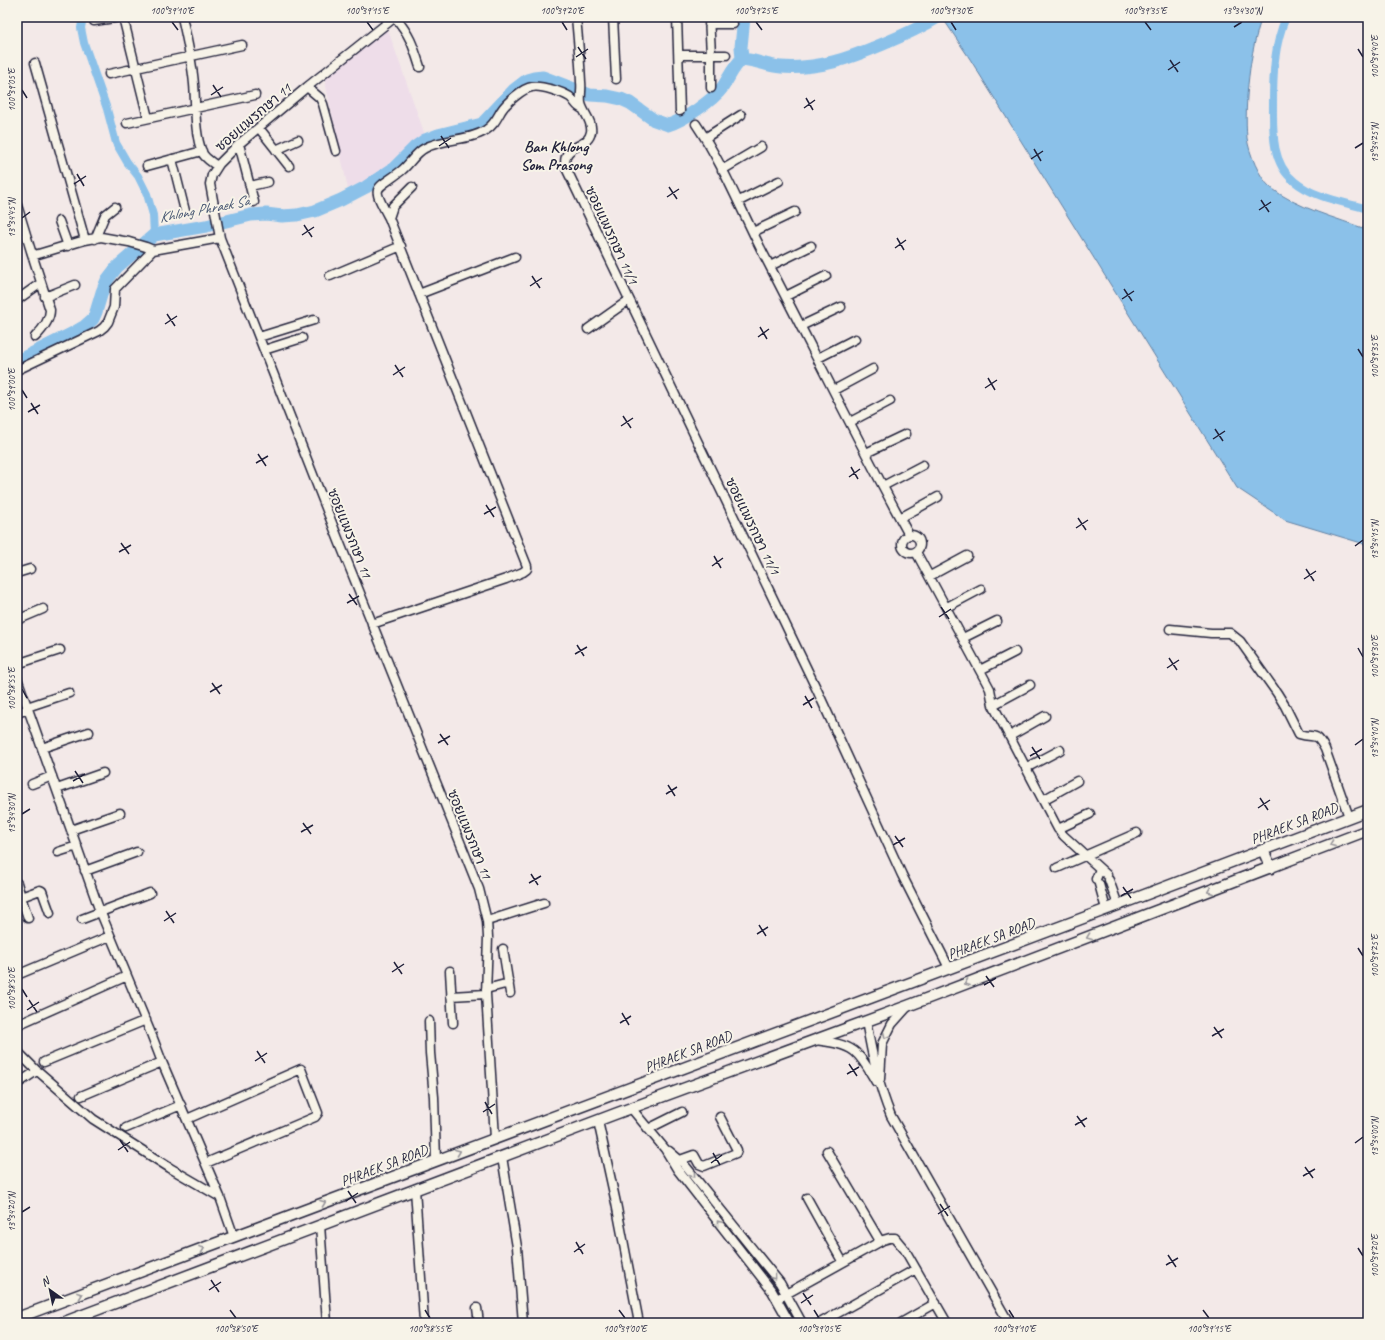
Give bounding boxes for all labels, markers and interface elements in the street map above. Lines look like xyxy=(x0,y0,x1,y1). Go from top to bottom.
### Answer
text: 100°39'10"E xyxy=(150,4,195,17)
text: 100°39'15"E xyxy=(345,4,390,17)
text: 100°39'20"E xyxy=(540,4,585,17)
text: 100°39'25"E xyxy=(734,4,779,17)
text: 100°39'30"E xyxy=(929,4,974,17)
text: 100°39'35"E xyxy=(1123,4,1168,17)
text: 13°34'30"N xyxy=(1222,4,1264,17)
text: 100°39'40"E xyxy=(1368,34,1381,79)
text: 100°39'05"E xyxy=(5,67,18,112)
street label: ซอยแพรกษา 11 xyxy=(212,79,295,155)
text: 13°34'25"N xyxy=(1368,121,1381,163)
district label: Ban Khlong Som Prasong xyxy=(521,137,593,175)
street label: ซอยแพรกษา 11/1 xyxy=(581,184,642,287)
water label: Khlong Phraek Sa xyxy=(157,191,253,228)
text: 13°34'45"N xyxy=(5,196,18,238)
text: 100°39'35"E xyxy=(1368,334,1381,379)
text: 100°39'00"E xyxy=(5,367,18,412)
street label: ซอยแพรกษา 11/1 xyxy=(722,475,784,578)
street label: ซอยแพรกษา 11 xyxy=(324,486,375,581)
text: 13°34'15"N xyxy=(1368,518,1381,560)
text: 100°39'30"E xyxy=(1368,634,1381,679)
text: 100°38'55"E xyxy=(5,666,18,711)
text: 13°34'10"N xyxy=(1368,717,1381,759)
street label: ซอยแพรกษา 11 xyxy=(444,787,495,882)
text: 13°34'30"N xyxy=(5,792,18,834)
street label: PHRAEK SA ROAD xyxy=(1248,798,1342,848)
one-way arrow xyxy=(1328,840,1335,848)
one-way arrow xyxy=(1207,886,1214,894)
street label: PHRAEK SA ROAD xyxy=(945,913,1039,963)
one-way arrow xyxy=(1085,932,1092,940)
text: 100°39'25"E xyxy=(1368,933,1381,978)
text: 100°38'50"E xyxy=(5,966,18,1011)
one-way arrow xyxy=(964,979,971,987)
street label: PHRAEK SA ROAD xyxy=(642,1026,736,1076)
one-way arrow xyxy=(883,1031,891,1039)
text: 13°34'00"N xyxy=(1368,1115,1381,1157)
street label: PHRAEK SA ROAD xyxy=(338,1140,432,1190)
one-way arrow xyxy=(454,1149,461,1157)
one-way arrow xyxy=(689,1171,696,1178)
text: 13°34'20"N xyxy=(5,1190,18,1232)
one-way arrow xyxy=(320,1200,327,1208)
one-way arrow xyxy=(717,1221,724,1228)
text: 100°39'20"E xyxy=(1368,1233,1381,1278)
one-way arrow xyxy=(198,1246,205,1254)
north arrow xyxy=(30,1270,70,1310)
one-way arrow xyxy=(770,1272,777,1279)
text: N xyxy=(38,1273,53,1289)
one-way arrow xyxy=(76,1291,83,1299)
text: 100°38'50"E xyxy=(214,1322,259,1335)
text: 100°38'55"E xyxy=(408,1322,453,1335)
text: 100°39'00"E xyxy=(603,1322,648,1335)
text: 100°39'05"E xyxy=(797,1322,842,1335)
text: 100°39'10"E xyxy=(992,1322,1037,1335)
text: 100°39'15"E xyxy=(1187,1322,1232,1335)

